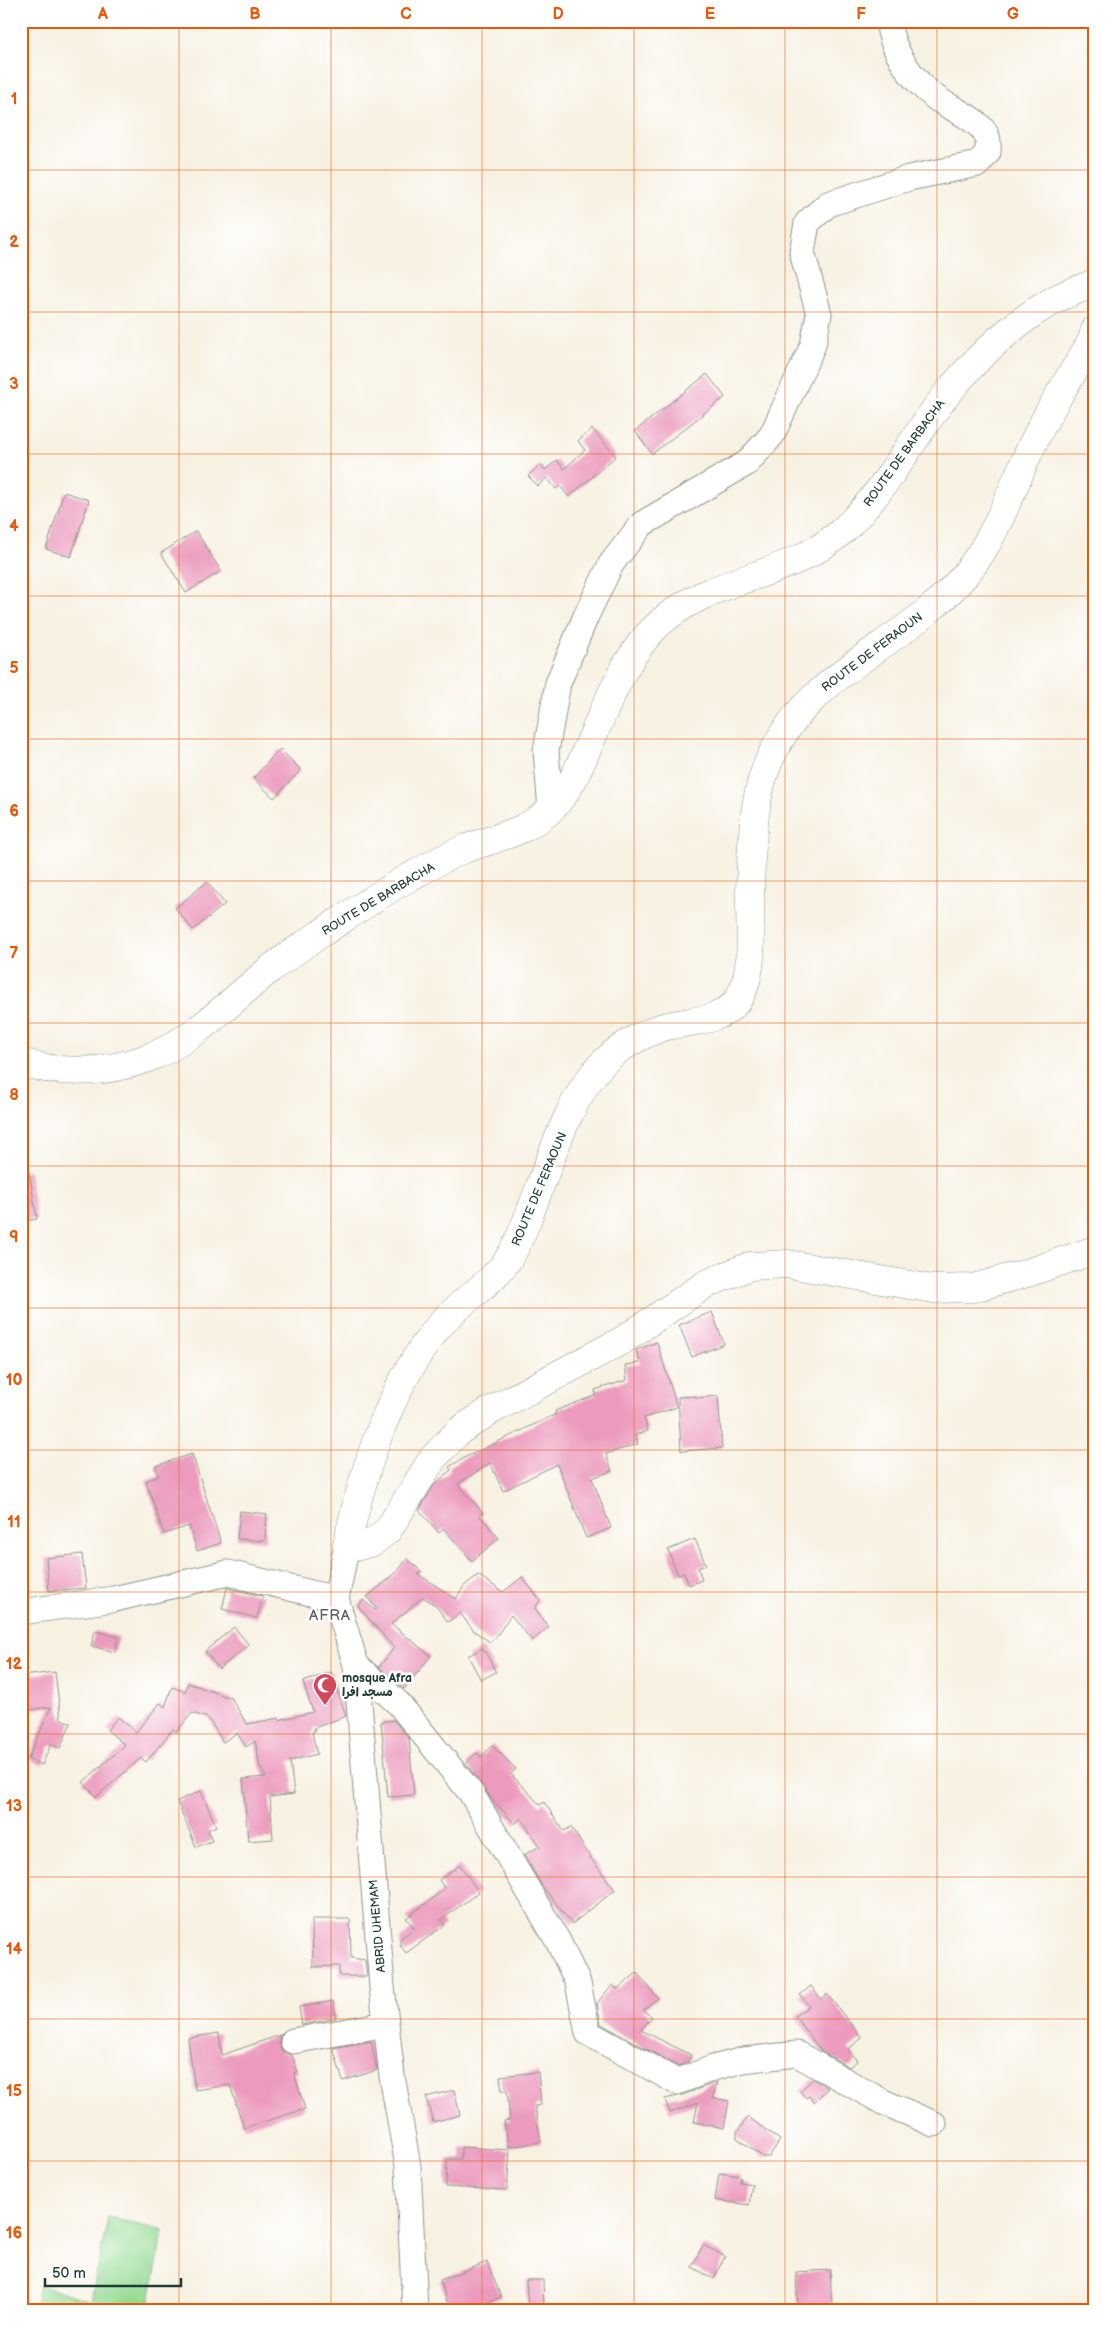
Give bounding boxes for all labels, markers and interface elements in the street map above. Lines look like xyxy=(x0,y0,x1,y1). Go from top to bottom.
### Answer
text: A xyxy=(97,5,108,24)
text: B xyxy=(249,5,261,24)
text: C xyxy=(400,5,412,24)
text: D xyxy=(552,5,564,24)
text: E xyxy=(705,5,715,24)
text: F xyxy=(856,5,866,24)
text: G xyxy=(1007,5,1019,24)
text: 1 xyxy=(11,90,17,109)
text: 2 xyxy=(9,233,19,252)
text: 3 xyxy=(9,375,19,394)
street label: ROUTE DE BARBACHA xyxy=(861,396,949,510)
text: 4 xyxy=(9,517,19,536)
street label: ROUTE DE FERAOUN xyxy=(819,610,926,695)
text: 5 xyxy=(9,659,19,678)
text: 6 xyxy=(9,802,19,821)
street label: ROUTE DE BARBACHA xyxy=(319,860,438,939)
text: 7 xyxy=(10,944,19,963)
text: 8 xyxy=(9,1086,19,1105)
street label: ROUTE DE FERAOUN xyxy=(509,1130,570,1248)
text: 9 xyxy=(9,1228,19,1247)
text: 10 xyxy=(6,1371,22,1390)
text: 11 xyxy=(7,1513,21,1532)
district label: AFRA xyxy=(309,1606,351,1625)
text: 12 xyxy=(6,1655,23,1674)
place label: mosque Afra مسجد افرا xyxy=(342,1671,412,1700)
mosque icon: mosque Afra مسجد افرا xyxy=(312,1672,338,1706)
text: 13 xyxy=(6,1797,22,1816)
street label: ABRID UHEMAM xyxy=(366,1879,389,1973)
text: 14 xyxy=(6,1940,23,1959)
text: 15 xyxy=(6,2082,22,2101)
text: 16 xyxy=(6,2224,23,2243)
scale bar xyxy=(45,2256,181,2288)
text: 50 m xyxy=(52,2264,86,2283)

